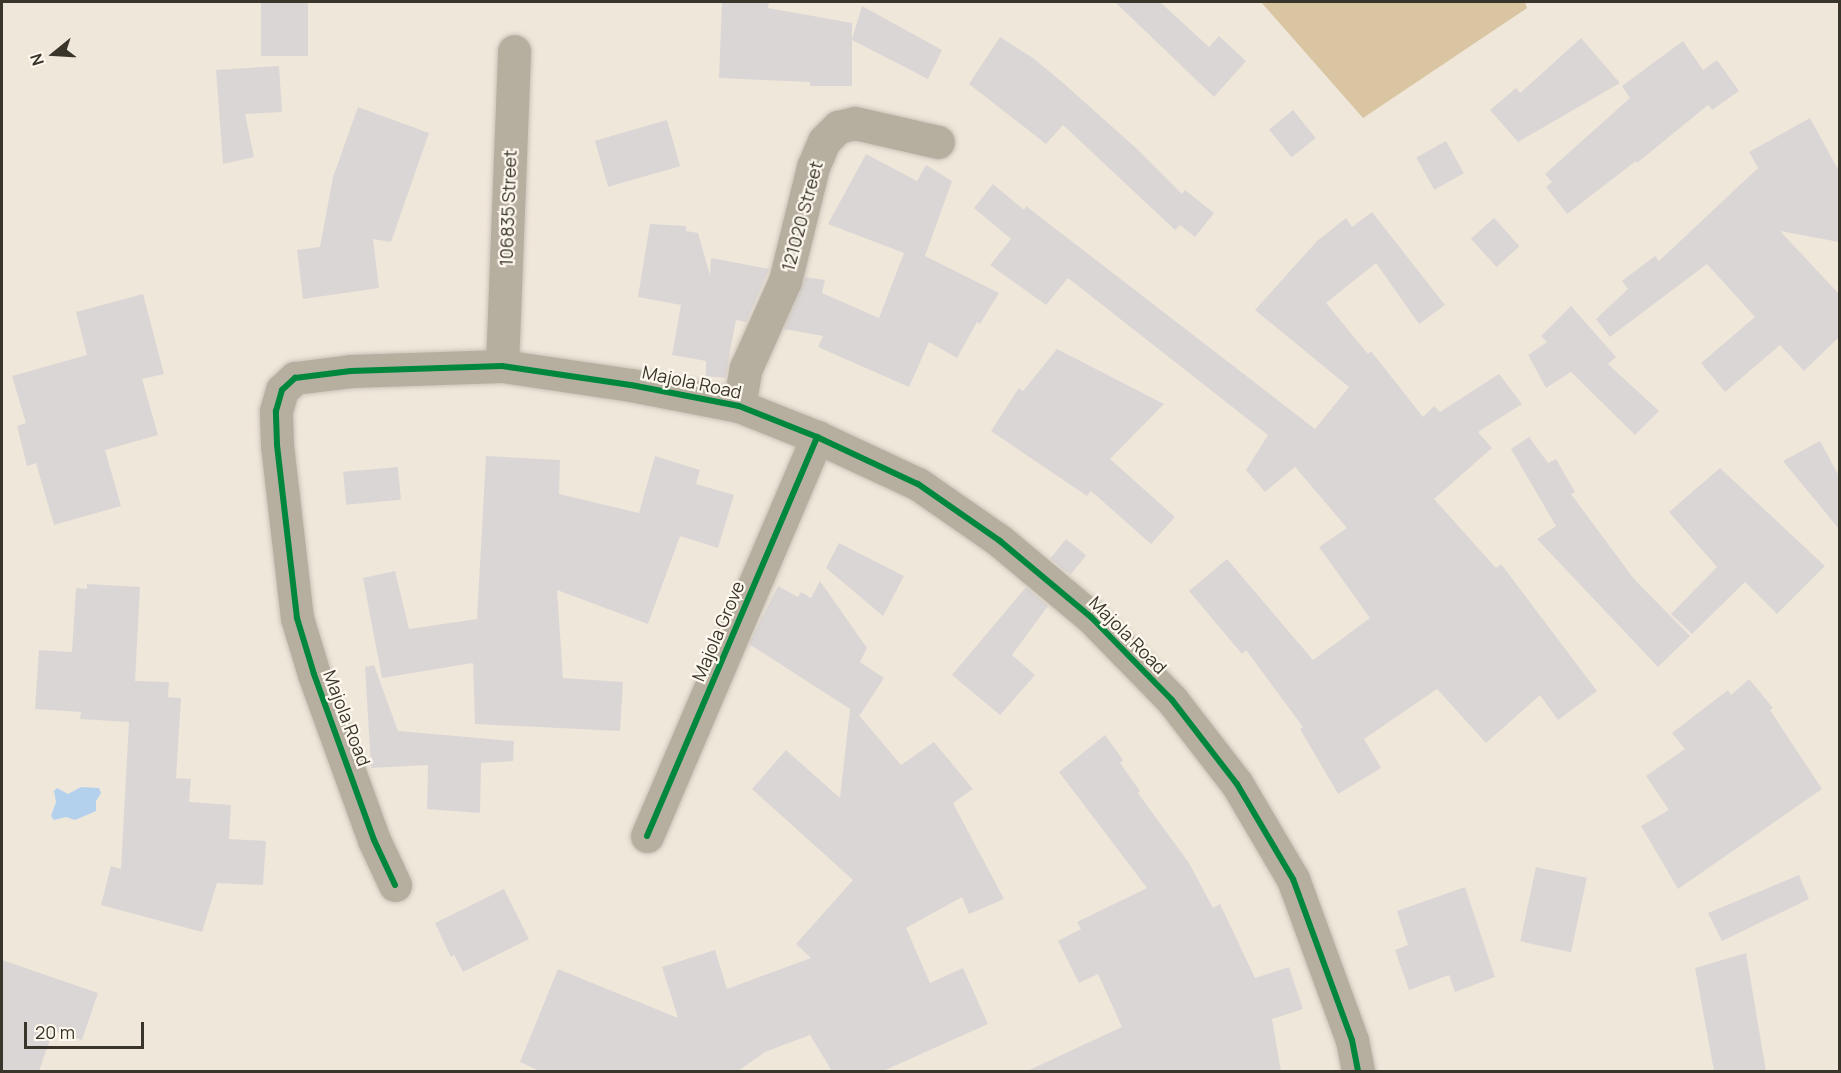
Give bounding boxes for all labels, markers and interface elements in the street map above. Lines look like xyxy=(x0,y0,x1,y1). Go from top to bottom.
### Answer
north arrow xyxy=(24,24,84,84)
text: N xyxy=(25,51,49,68)
street label: 106835 Street xyxy=(495,149,521,267)
street label: 121020 Street xyxy=(777,159,827,273)
street label: Majola Road xyxy=(640,361,744,403)
street label: Majola Grove xyxy=(687,578,749,684)
street label: Majola Road xyxy=(1085,592,1171,678)
street label: Majola Road xyxy=(319,667,375,769)
scale bar xyxy=(27,1010,147,1048)
text: 20 m xyxy=(35,1020,75,1044)

